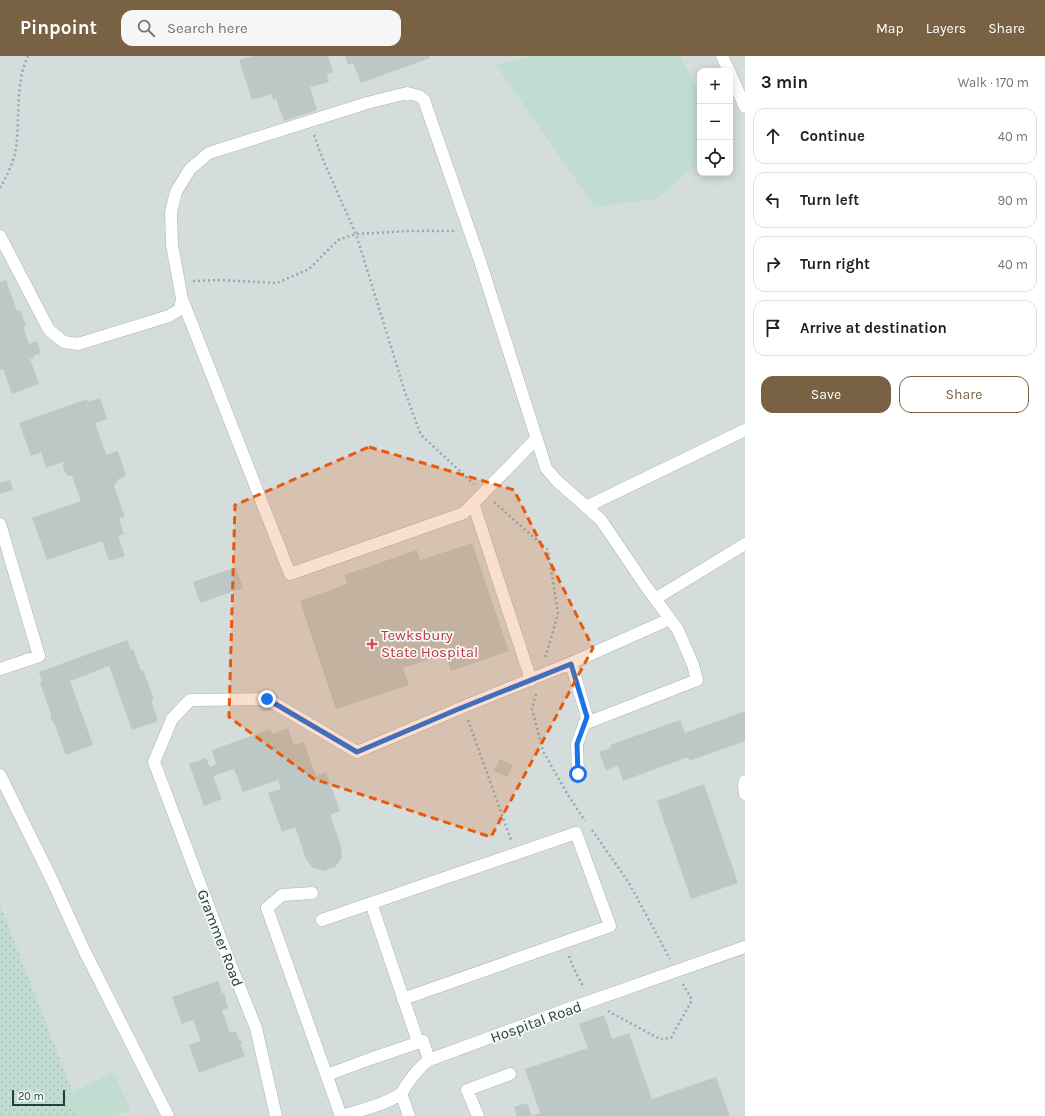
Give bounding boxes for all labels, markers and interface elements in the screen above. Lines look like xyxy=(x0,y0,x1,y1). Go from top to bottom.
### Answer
search box xyxy=(121,10,401,46)
text: Pinpoint xyxy=(20,17,97,39)
icon: search xyxy=(135,17,157,39)
text: Search here xyxy=(167,19,248,37)
text: Map xyxy=(876,20,904,37)
text: Layers xyxy=(926,20,966,37)
text: Share xyxy=(988,20,1025,37)
map controls xyxy=(697,68,733,176)
button: + xyxy=(697,68,733,104)
text: 3 min xyxy=(761,72,808,92)
text: Walk · 170 m xyxy=(958,75,1029,90)
button: − xyxy=(697,104,733,140)
icon: ahead xyxy=(762,125,784,147)
text: Continue xyxy=(800,127,865,145)
text: 40 m xyxy=(998,129,1028,144)
button: locate xyxy=(697,140,733,176)
icon: left xyxy=(762,189,784,211)
text: Turn left xyxy=(800,191,859,209)
text: 90 m xyxy=(997,193,1028,208)
icon: right xyxy=(762,253,784,275)
text: Turn right xyxy=(800,255,870,273)
text: 40 m xyxy=(998,257,1028,272)
icon: arrive xyxy=(762,317,784,339)
text: Arrive at destination xyxy=(800,319,947,337)
button: Save xyxy=(761,376,891,413)
button: Share xyxy=(899,376,1029,413)
place label: Tewksbury State Hospital xyxy=(381,626,478,661)
marker: Tewksbury State Hospital xyxy=(366,638,378,650)
route end xyxy=(258,690,276,708)
route start xyxy=(569,765,587,783)
street label: Grammer Road xyxy=(193,887,247,989)
street label: Hospital Road xyxy=(488,997,584,1047)
scale bar xyxy=(12,1088,65,1107)
text: 20 m xyxy=(18,1090,44,1103)

